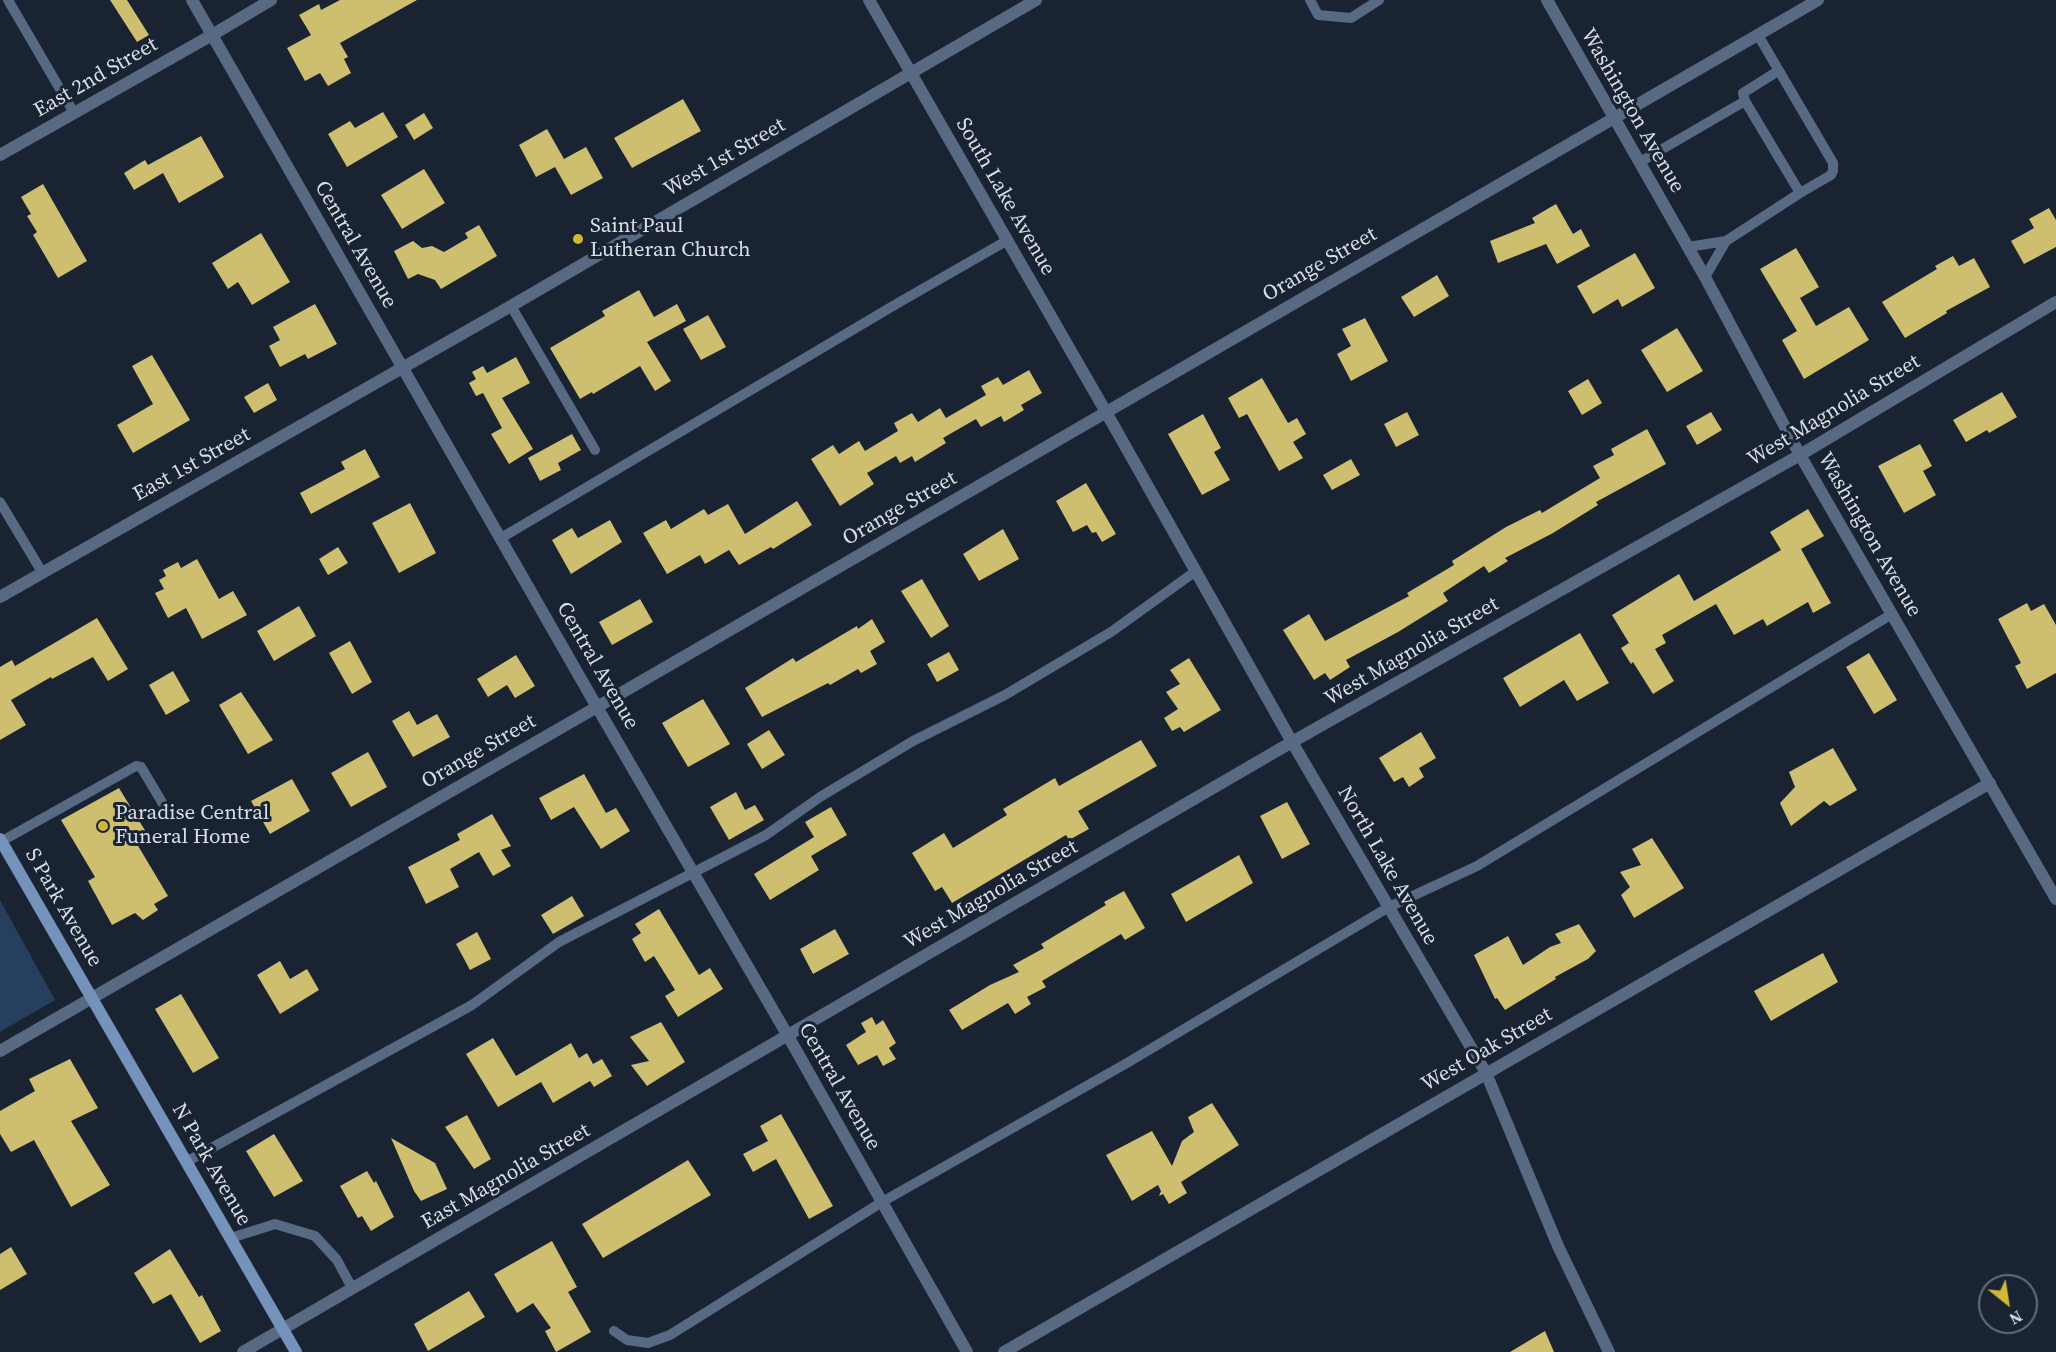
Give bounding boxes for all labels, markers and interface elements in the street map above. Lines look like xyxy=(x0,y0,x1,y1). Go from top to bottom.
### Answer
street label: Washington Avenue xyxy=(1575,24,1689,198)
street label: East 2nd Street xyxy=(30,32,162,124)
street label: West 1st Street xyxy=(660,113,790,203)
street label: South Lake Avenue xyxy=(950,114,1060,280)
street label: Central Avenue xyxy=(308,177,402,313)
place label: Saint Paul Lutheran Church xyxy=(590,214,751,264)
street label: Orange Street xyxy=(1259,222,1381,308)
marker: Saint Paul Lutheran Church xyxy=(571,232,585,246)
street label: West Magnolia Street xyxy=(1743,350,1925,472)
street label: East 1st Street xyxy=(129,423,255,507)
street label: Washington Avenue xyxy=(1812,448,1926,622)
street label: Orange Street xyxy=(839,466,961,552)
street label: West Magnolia Street xyxy=(1321,592,1503,712)
street label: Central Avenue xyxy=(550,598,644,734)
street label: Orange Street xyxy=(418,709,540,795)
street label: North Lake Avenue xyxy=(1331,782,1443,950)
place label: Paradise Central Funeral Home xyxy=(115,801,269,851)
marker: Paradise Central Funeral Home xyxy=(96,819,110,833)
street label: West Magnolia Street xyxy=(900,835,1082,955)
street label: S Park Avenue xyxy=(19,844,107,972)
street label: West Oak Street xyxy=(1417,1002,1557,1098)
street label: Central Avenue xyxy=(792,1019,886,1155)
street label: N Park Avenue xyxy=(166,1099,256,1231)
street label: East Magnolia Street xyxy=(417,1118,595,1236)
north arrow xyxy=(1978,1274,2038,1334)
text: N xyxy=(2005,1305,2027,1330)

